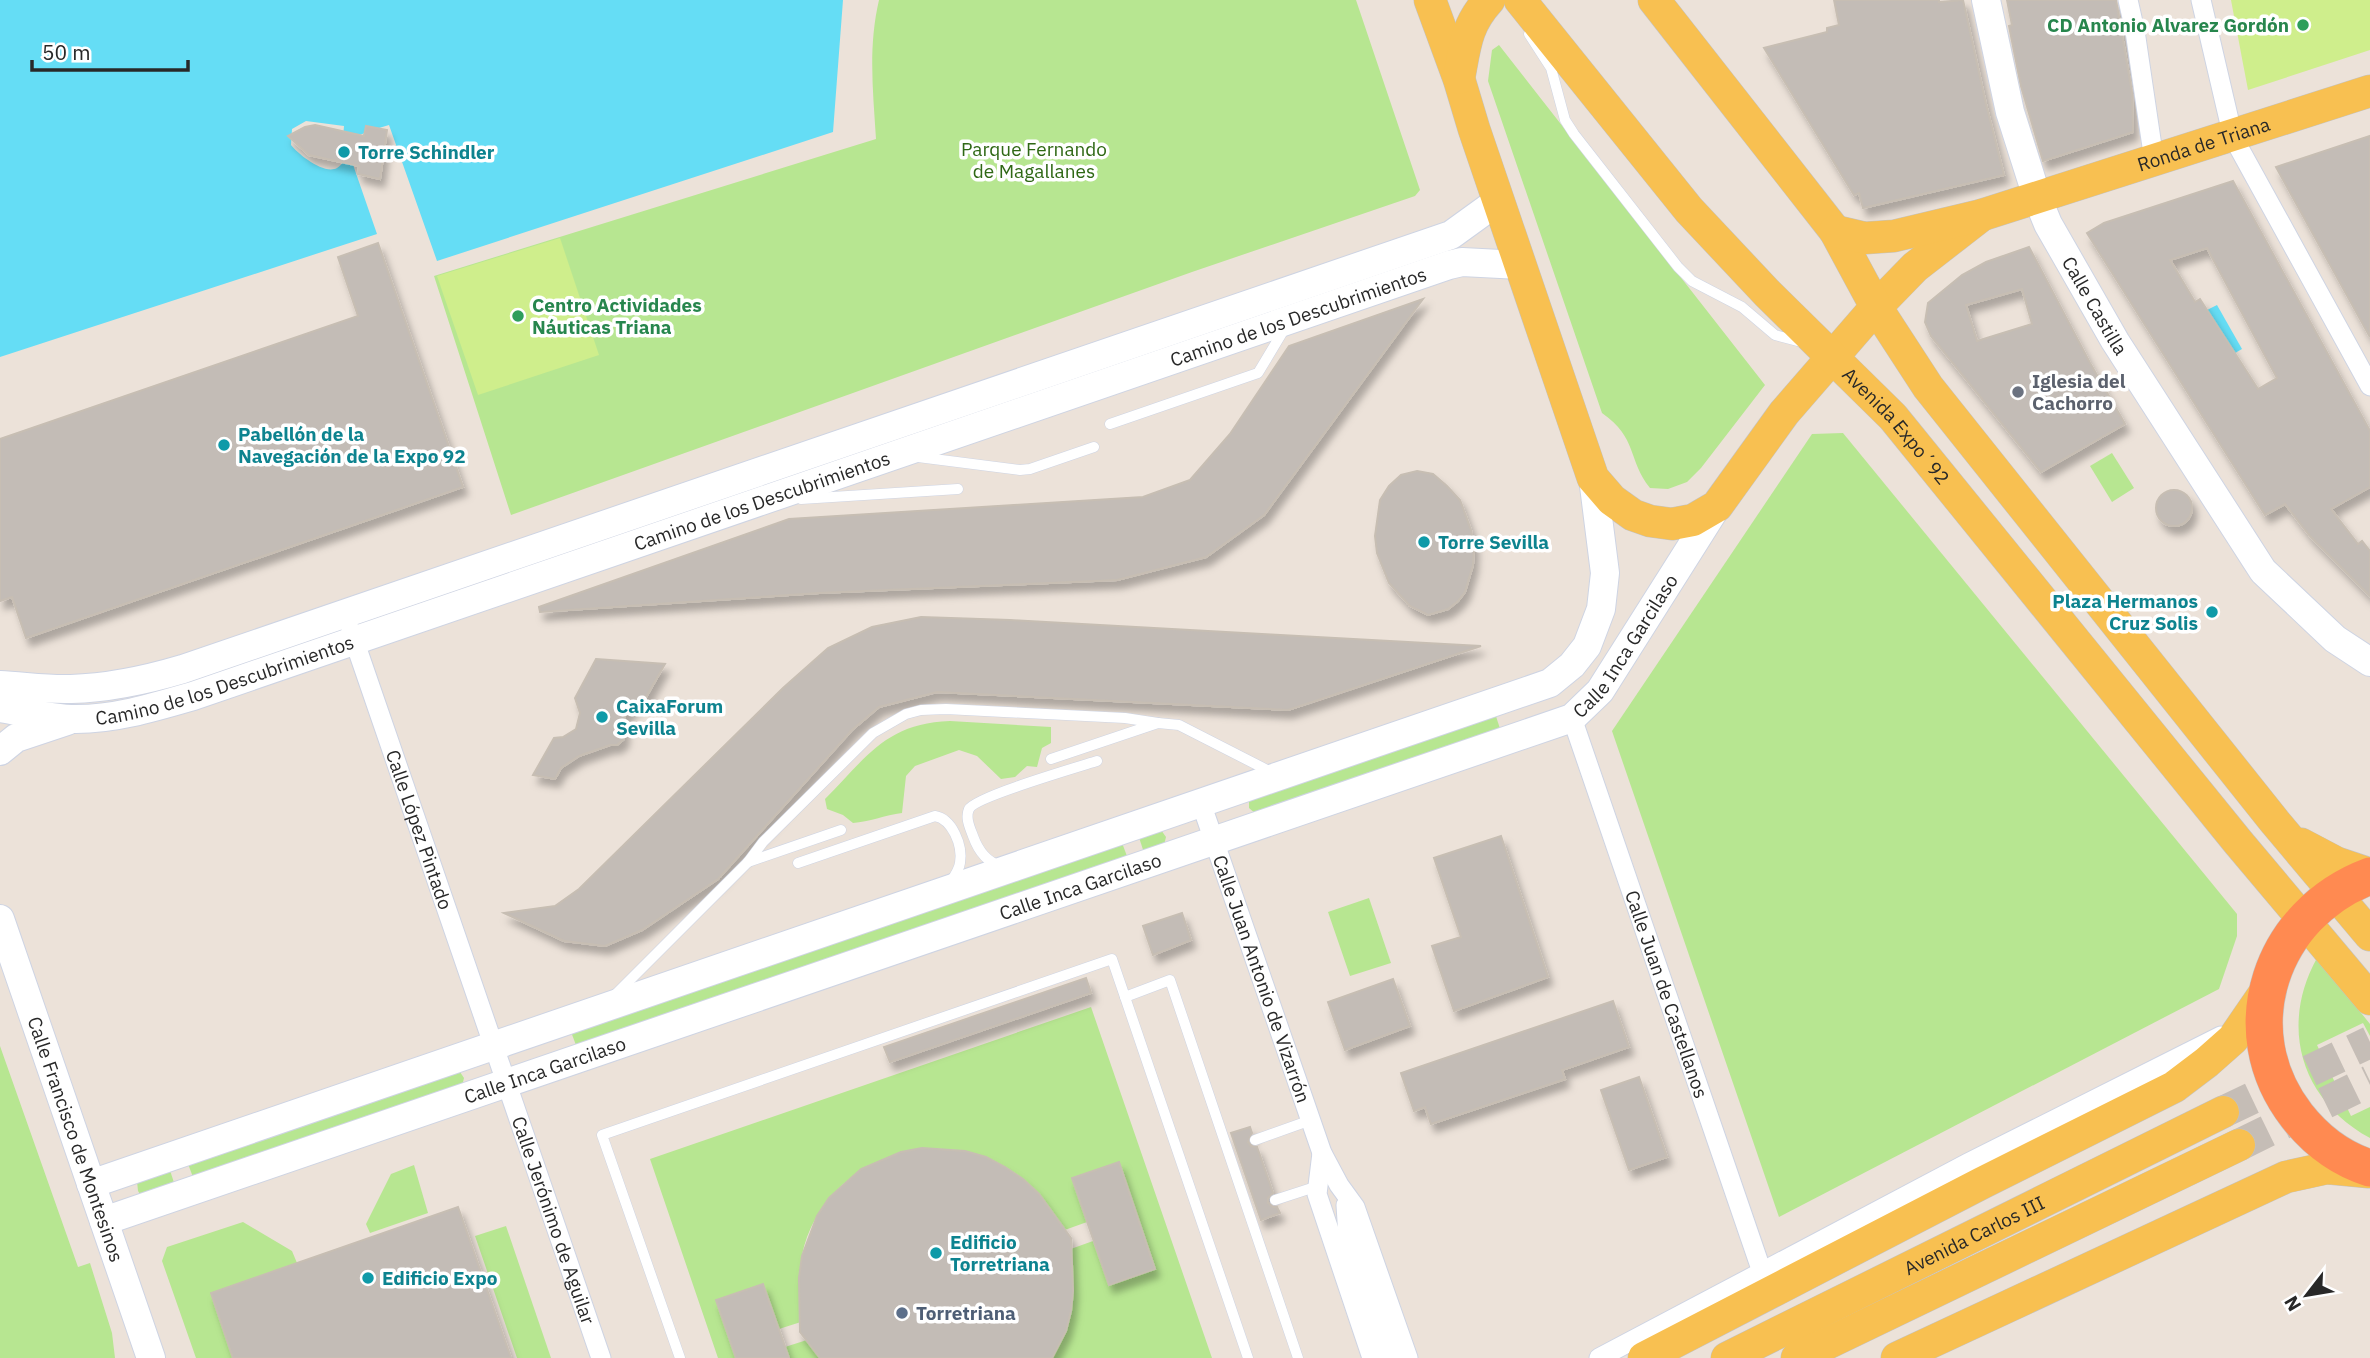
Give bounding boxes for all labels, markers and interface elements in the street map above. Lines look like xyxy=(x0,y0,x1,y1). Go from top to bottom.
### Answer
place label: CD Antonio Alvarez Gordón xyxy=(2047,13,2289,37)
marker: CD Antonio Alvarez Gordón xyxy=(2295,17,2311,33)
scale bar xyxy=(32,28,187,72)
text: 50 m xyxy=(42,38,91,66)
street label: Ronda de Triana xyxy=(2134,112,2273,177)
park label: Parque Fernando de Magallanes xyxy=(961,137,1107,183)
place label: Torre Schindler xyxy=(358,140,495,164)
marker: Torre Schindler xyxy=(336,144,352,160)
street label: Calle Castilla xyxy=(2057,252,2133,360)
street label: Camino de los Descubrimientos xyxy=(1167,262,1430,372)
place label: Centro Actividades Náuticas Triana xyxy=(532,293,702,339)
marker: Centro Actividades Náuticas Triana xyxy=(510,308,526,324)
street label: Avenida Expo´92 xyxy=(1838,362,1955,489)
place label: Iglesia del Cachorro xyxy=(2032,369,2126,415)
marker: Iglesia del Cachorro xyxy=(2010,384,2026,400)
place label: Pabellón de la Navegación de la Expo 92 xyxy=(238,422,466,468)
marker: Pabellón de la Navegación de la Expo 92 xyxy=(216,437,232,453)
street label: Camino de los Descubrimientos xyxy=(631,446,893,556)
place label: Torre Sevilla xyxy=(1438,530,1549,554)
marker: Torre Sevilla xyxy=(1416,534,1432,550)
street label: Calle Inca Garcilaso xyxy=(1568,570,1683,723)
place label: Plaza Hermanos Cruz Solis xyxy=(2052,589,2198,635)
marker: Plaza Hermanos Cruz Solis xyxy=(2204,604,2220,620)
street label: Camino de los Descubrimientos xyxy=(94,630,357,730)
place label: CaixaForum Sevilla xyxy=(616,694,723,740)
marker: CaixaForum Sevilla xyxy=(594,709,610,725)
street label: Calle López Pintado xyxy=(381,747,458,913)
street label: Calle Inca Garcilaso xyxy=(996,848,1164,925)
street label: Calle Juan Antonio de Vizarrón xyxy=(1208,852,1316,1106)
street label: Calle Juan de Castellanos xyxy=(1620,887,1713,1101)
street label: Calle Francisco de Montesinos xyxy=(22,1013,129,1265)
street label: Calle Inca Garcilaso xyxy=(461,1031,629,1109)
street label: Calle Jerónimo de Aguilar xyxy=(507,1113,600,1327)
street label: Avenida Carlos III xyxy=(1900,1190,2049,1280)
place label: Edificio Torretriana xyxy=(950,1230,1050,1276)
marker: Edificio Torretriana xyxy=(928,1245,944,1261)
north arrow xyxy=(2272,1260,2342,1330)
place label: Edificio Expo xyxy=(382,1266,498,1290)
marker: Edificio Expo xyxy=(360,1270,376,1286)
text: N xyxy=(2279,1292,2306,1316)
place label: Torretriana xyxy=(916,1301,1016,1325)
marker: Torretriana xyxy=(894,1305,910,1321)

